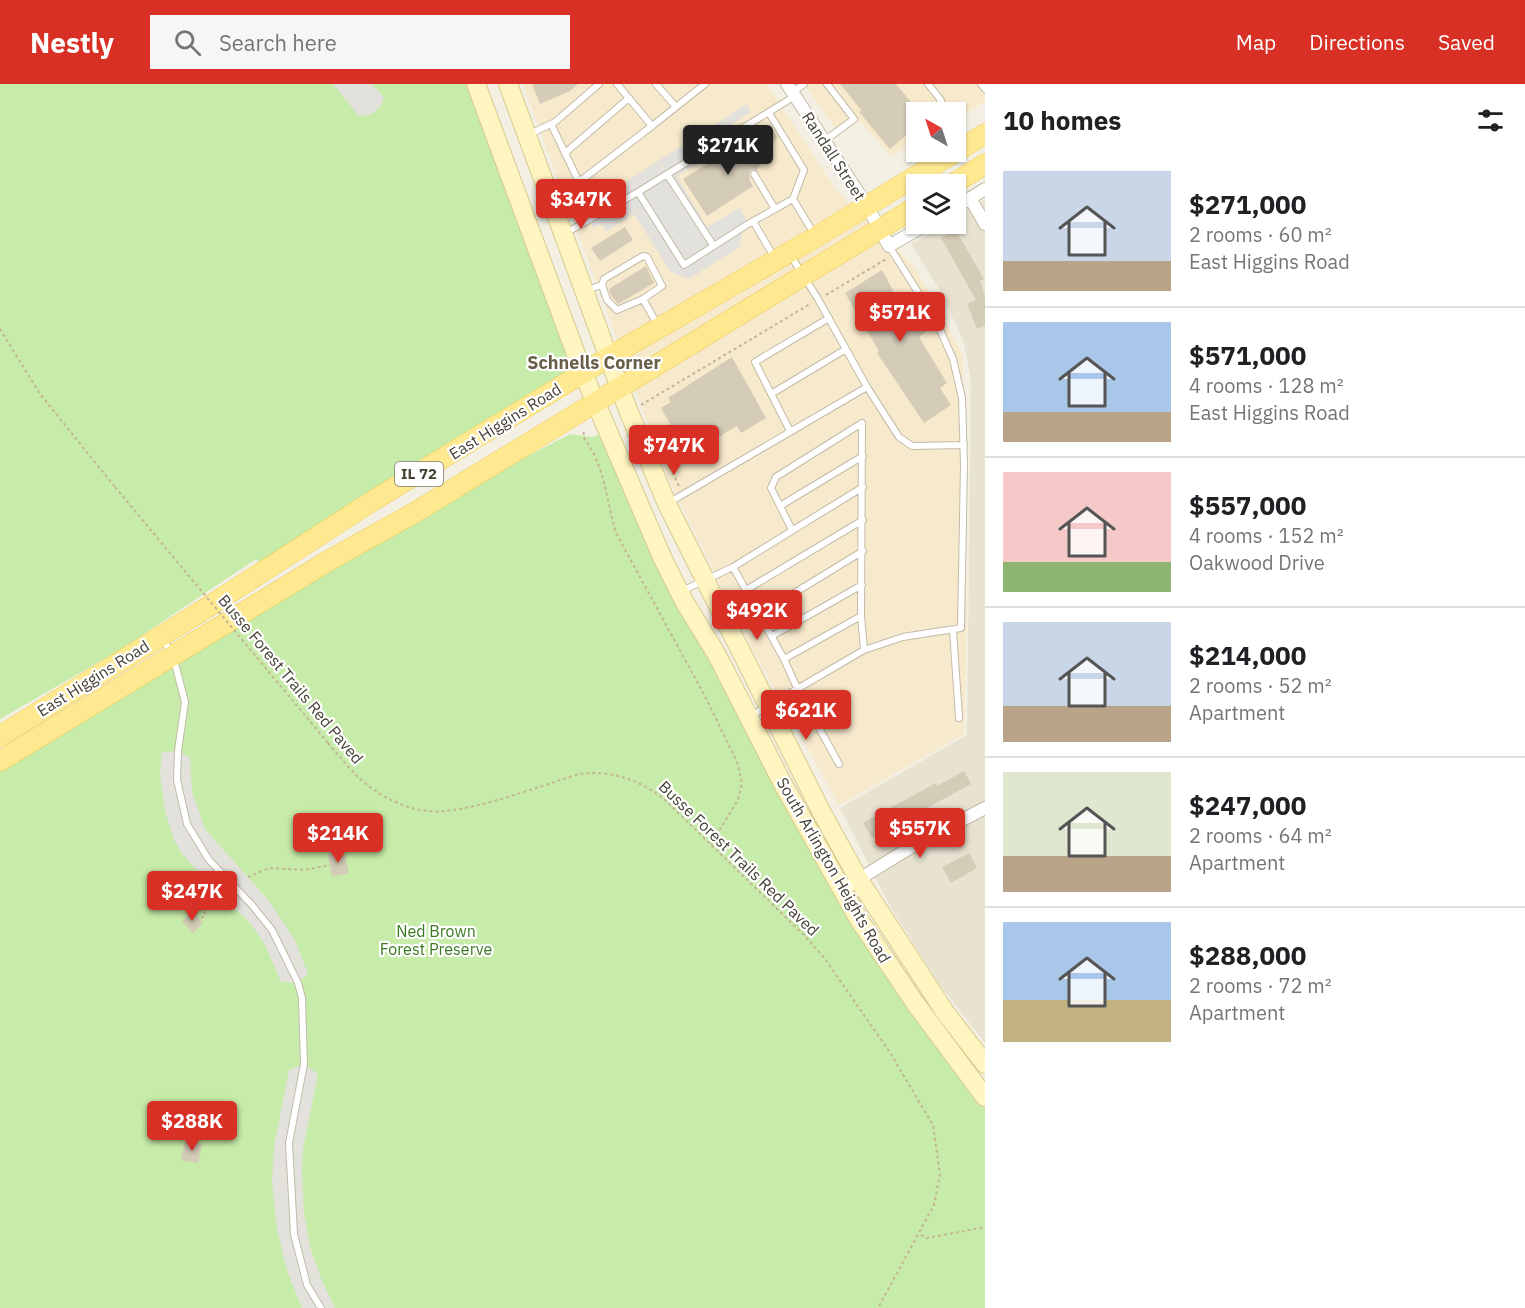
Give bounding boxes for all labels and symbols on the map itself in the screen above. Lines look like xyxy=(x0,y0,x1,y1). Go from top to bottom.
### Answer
north arrow xyxy=(906,102,966,162)
street label: Randall Street xyxy=(798,108,870,204)
pin: $271K xyxy=(686,125,770,176)
pin: $347K xyxy=(539,179,623,230)
pin: $571K xyxy=(858,292,942,343)
district label: Schnells Corner xyxy=(527,351,661,374)
street label: East Higgins Road xyxy=(445,378,565,464)
pin: $747K xyxy=(632,425,716,476)
road number: IL 72 xyxy=(395,462,443,486)
street label: Busse Forest Trails Red Paved xyxy=(214,590,368,768)
pin: $492K xyxy=(715,590,799,641)
street label: East Higgins Road xyxy=(33,635,153,721)
pin: $621K xyxy=(764,690,848,741)
street label: South Arlington Heights Road xyxy=(773,774,895,966)
street label: Busse Forest Trails Red Paved xyxy=(655,776,823,940)
pin: $557K xyxy=(878,808,962,859)
pin: $214K xyxy=(296,813,380,864)
pin: $247K xyxy=(150,871,234,922)
park label: Ned Brown Forest Preserve xyxy=(380,921,492,959)
pin: $288K xyxy=(150,1101,234,1152)

